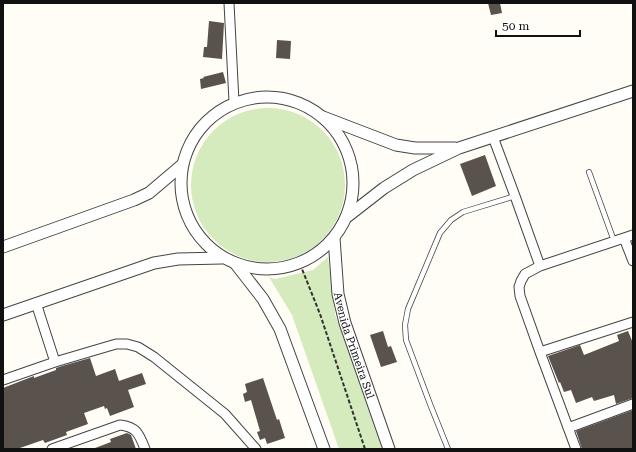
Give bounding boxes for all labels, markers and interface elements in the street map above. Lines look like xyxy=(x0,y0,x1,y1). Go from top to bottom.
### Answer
scale bar xyxy=(496,12,580,38)
text: 50 m xyxy=(502,19,529,33)
street label: Avenida Primeira Sul xyxy=(331,291,378,401)

